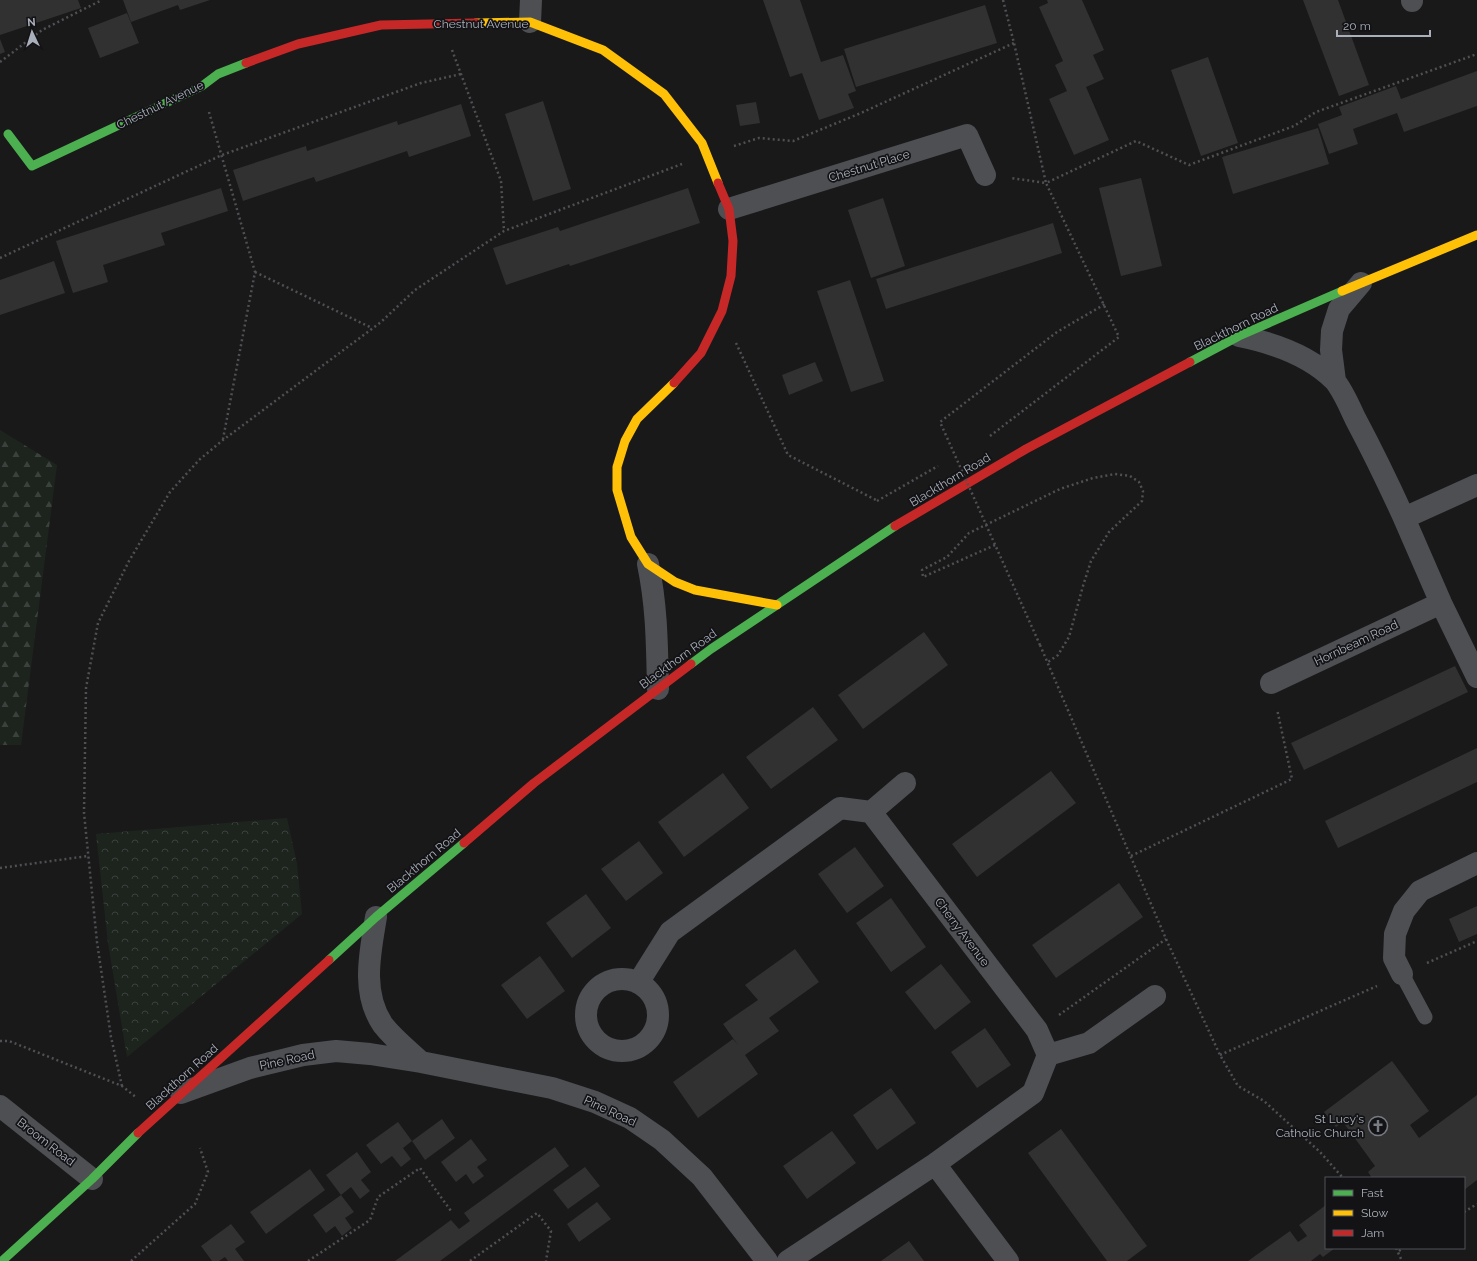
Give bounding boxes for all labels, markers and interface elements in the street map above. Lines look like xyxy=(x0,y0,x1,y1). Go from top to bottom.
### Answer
north arrow xyxy=(12,12,52,52)
scale bar xyxy=(1337,12,1430,38)
text: N xyxy=(27,16,36,29)
street label: Chestnut Avenue xyxy=(433,17,529,31)
text: 20 m xyxy=(1343,19,1371,33)
street label: Chestnut Avenue xyxy=(114,78,206,132)
street label: Chestnut Place xyxy=(827,147,911,185)
street label: Blackthorn Road xyxy=(1192,301,1280,353)
street label: Blackthorn Road xyxy=(907,450,993,510)
street label: Hornbeam Road xyxy=(1312,617,1400,669)
street label: Blackthorn Road xyxy=(637,626,719,692)
street label: Blackthorn Road xyxy=(384,826,464,896)
street label: Cherry Avenue xyxy=(932,895,992,969)
street label: Blackthorn Road xyxy=(143,1041,221,1113)
street label: Pine Road xyxy=(258,1047,316,1073)
street label: Pine Road xyxy=(582,1093,638,1129)
place label: St Lucy's Catholic Church xyxy=(1276,1112,1364,1140)
street label: Broom Road xyxy=(14,1115,78,1169)
church icon: St Lucy's Catholic Church xyxy=(1367,1115,1389,1137)
legend xyxy=(1325,1177,1465,1249)
text: Fast xyxy=(1361,1186,1384,1200)
text: Slow xyxy=(1361,1206,1388,1220)
text: Jam xyxy=(1361,1226,1384,1240)

